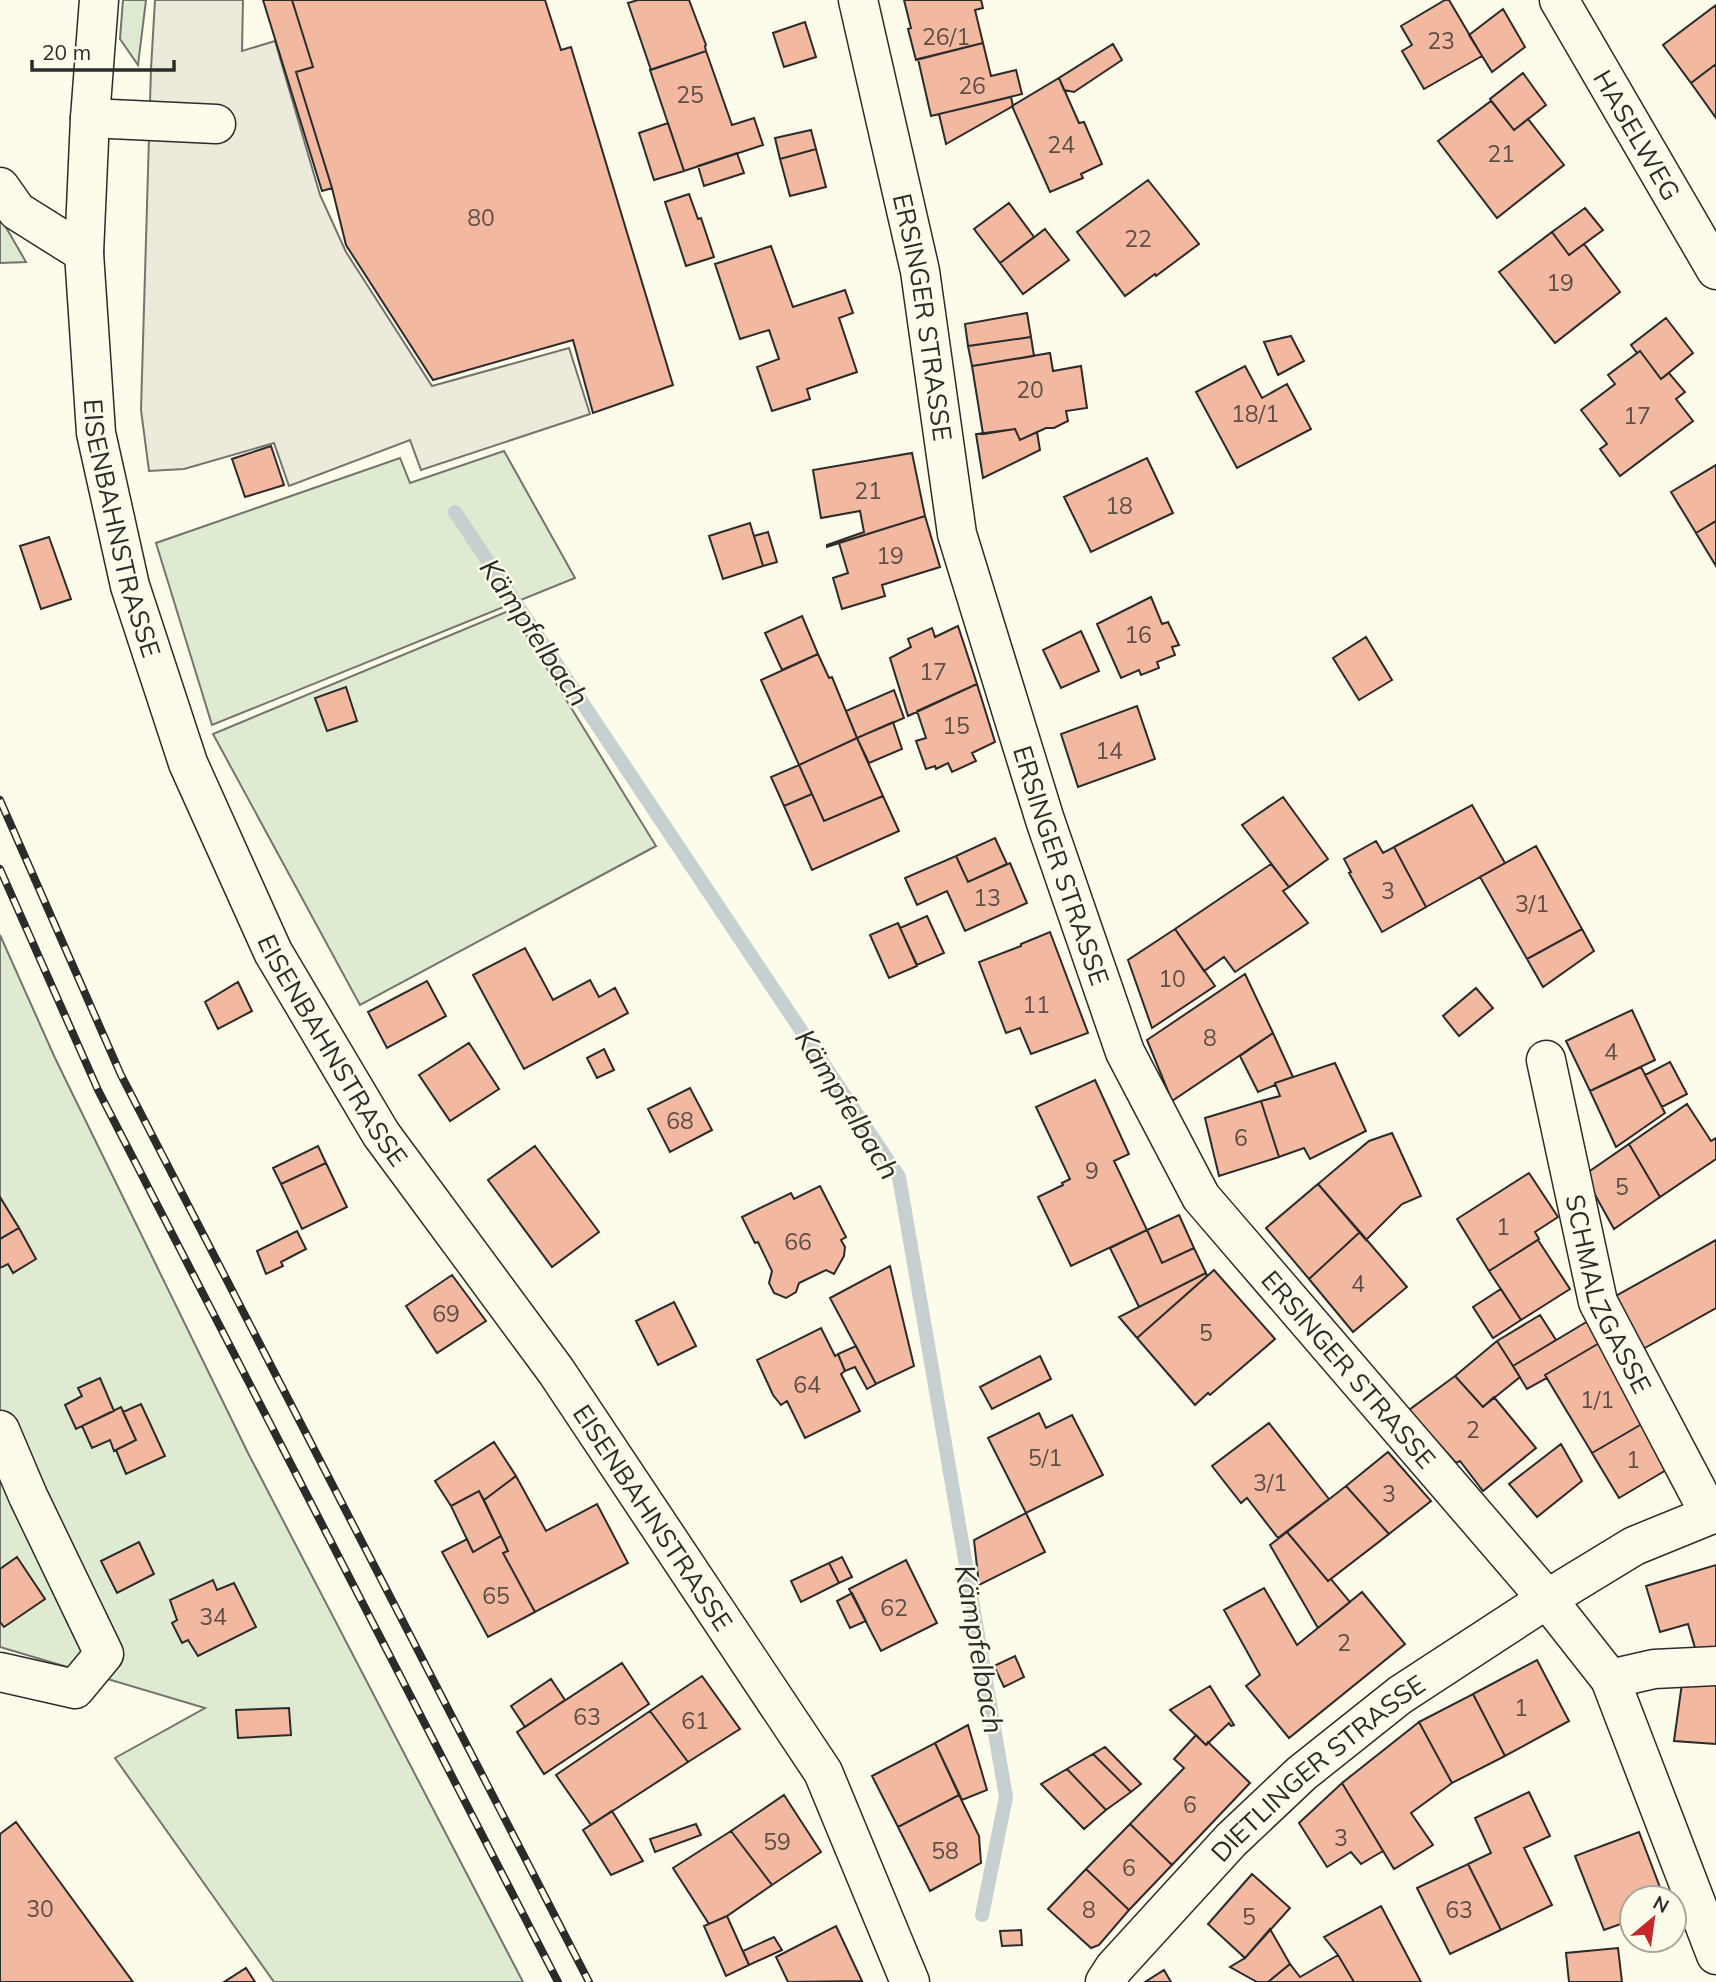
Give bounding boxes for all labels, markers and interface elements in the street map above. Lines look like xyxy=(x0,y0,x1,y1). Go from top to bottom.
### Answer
house number: 26/1 xyxy=(922,22,970,51)
house number: 23 xyxy=(1427,26,1455,55)
scale bar xyxy=(32,28,173,72)
text: 20 m xyxy=(42,39,91,65)
street label: HASELWEG xyxy=(1587,64,1688,206)
house number: 26 xyxy=(958,71,986,100)
house number: 25 xyxy=(676,80,704,109)
house number: 24 xyxy=(1047,130,1075,159)
house number: 21 xyxy=(1487,139,1515,168)
street label: ERSINGER STRASSE xyxy=(886,190,960,443)
house number: 80 xyxy=(467,203,495,232)
house number: 22 xyxy=(1124,224,1152,253)
house number: 19 xyxy=(1546,268,1574,297)
house number: 20 xyxy=(1016,375,1044,404)
street label: EISENBAHNSTRASSE xyxy=(77,398,169,661)
house number: 18/1 xyxy=(1231,399,1279,428)
house number: 17 xyxy=(1623,401,1651,430)
house number: 21 xyxy=(854,476,882,505)
house number: 18 xyxy=(1105,491,1133,520)
house number: 19 xyxy=(876,541,904,570)
water label: Kämpfelbach xyxy=(473,551,597,713)
house number: 16 xyxy=(1124,620,1152,649)
house number: 17 xyxy=(919,657,947,686)
house number: 15 xyxy=(942,711,970,740)
house number: 14 xyxy=(1095,736,1123,765)
street label: ERSINGER STRASSE xyxy=(1007,741,1117,989)
house number: 3 xyxy=(1381,876,1395,905)
house number: 13 xyxy=(973,883,1001,912)
house number: 3/1 xyxy=(1515,889,1549,918)
street label: EISENBAHNSTRASSE xyxy=(251,929,415,1173)
house number: 10 xyxy=(1158,964,1186,993)
house number: 11 xyxy=(1022,990,1050,1019)
water label: Kämpfelbach xyxy=(788,1022,908,1186)
house number: 8 xyxy=(1203,1023,1217,1052)
house number: 4 xyxy=(1604,1037,1618,1066)
house number: 68 xyxy=(666,1106,694,1135)
house number: 6 xyxy=(1234,1123,1248,1152)
house number: 9 xyxy=(1085,1156,1099,1185)
house number: 5 xyxy=(1615,1172,1629,1201)
street label: SCHMALZGASSE xyxy=(1559,1191,1659,1399)
house number: 1 xyxy=(1496,1212,1510,1241)
house number: 66 xyxy=(784,1227,812,1256)
street label: ERSINGER STRASSE xyxy=(1255,1263,1443,1475)
house number: 4 xyxy=(1351,1269,1365,1298)
house number: 69 xyxy=(432,1299,460,1328)
house number: 5 xyxy=(1199,1318,1213,1347)
house number: 64 xyxy=(793,1370,821,1399)
house number: 1/1 xyxy=(1580,1385,1614,1414)
street label: EISENBAHNSTRASSE xyxy=(566,1398,740,1637)
house number: 2 xyxy=(1466,1415,1480,1444)
house number: 5/1 xyxy=(1028,1443,1062,1472)
house number: 1 xyxy=(1626,1445,1640,1474)
house number: 3/1 xyxy=(1253,1468,1287,1497)
house number: 3 xyxy=(1382,1479,1396,1508)
water label: Kämpfelbach xyxy=(948,1562,1012,1736)
house number: 65 xyxy=(482,1581,510,1610)
house number: 62 xyxy=(880,1593,908,1622)
house number: 34 xyxy=(199,1602,227,1631)
house number: 2 xyxy=(1337,1628,1351,1657)
street label: DIETLINGER STRASSE xyxy=(1203,1667,1431,1868)
house number: 1 xyxy=(1514,1693,1528,1722)
house number: 63 xyxy=(573,1702,601,1731)
house number: 61 xyxy=(681,1706,709,1735)
house number: 6 xyxy=(1183,1790,1197,1819)
house number: 3 xyxy=(1334,1823,1348,1852)
house number: 59 xyxy=(763,1827,791,1856)
house number: 58 xyxy=(931,1836,959,1865)
house number: 6 xyxy=(1122,1853,1136,1882)
north arrow xyxy=(1618,1884,1688,1954)
text: N xyxy=(1649,1890,1673,1918)
house number: 30 xyxy=(26,1894,54,1923)
house number: 8 xyxy=(1082,1895,1096,1924)
house number: 63 xyxy=(1445,1895,1473,1924)
house number: 5 xyxy=(1242,1902,1256,1931)

